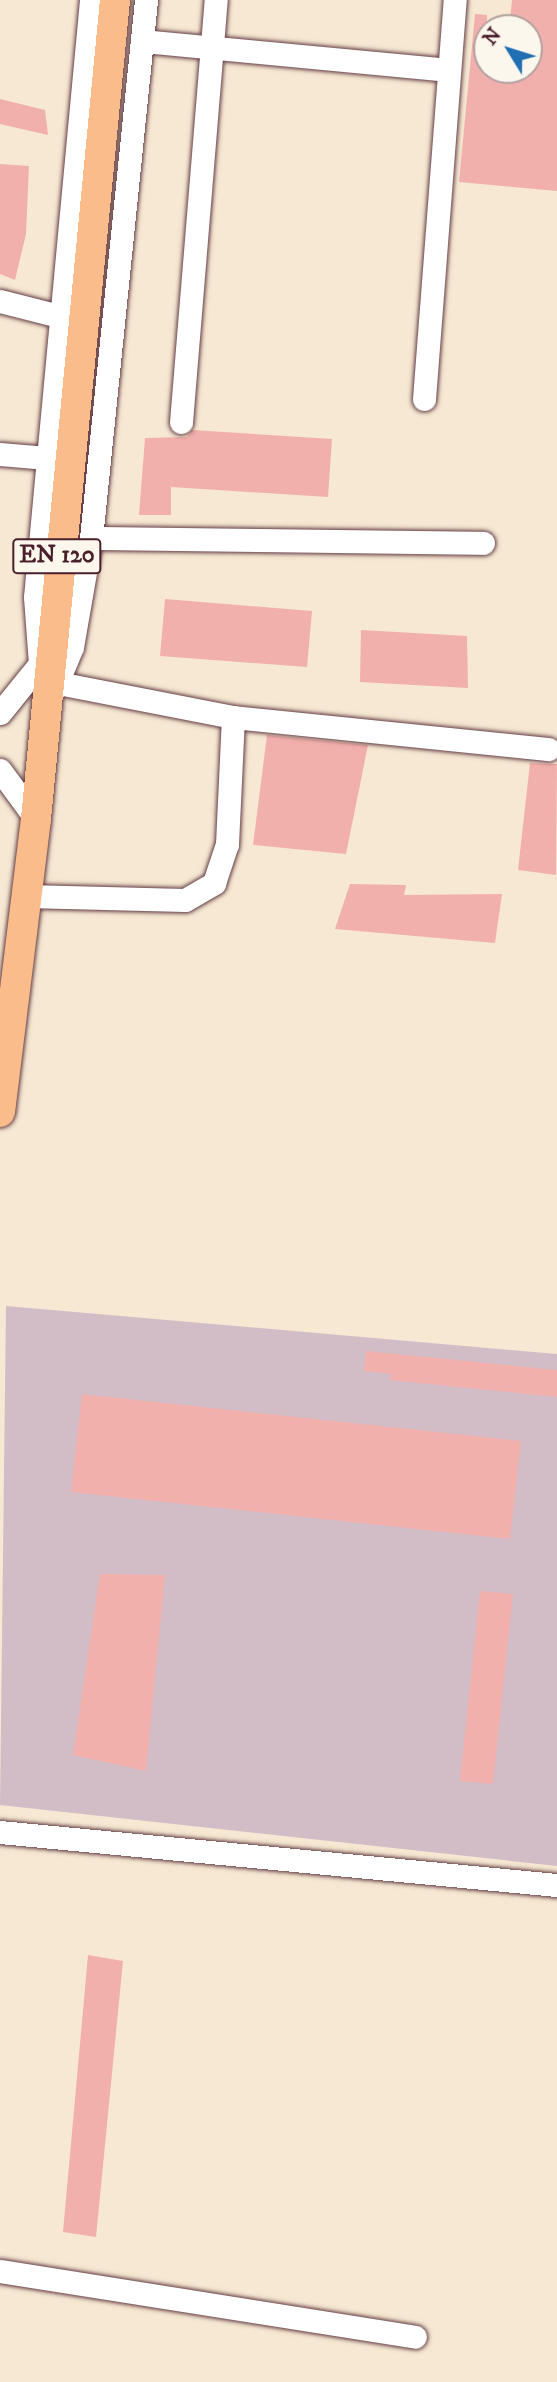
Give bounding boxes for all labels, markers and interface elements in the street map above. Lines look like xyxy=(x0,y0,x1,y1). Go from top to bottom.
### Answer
north arrow xyxy=(473,14,543,84)
text: N xyxy=(479,24,506,50)
road number: EN 120 xyxy=(11,536,102,576)

